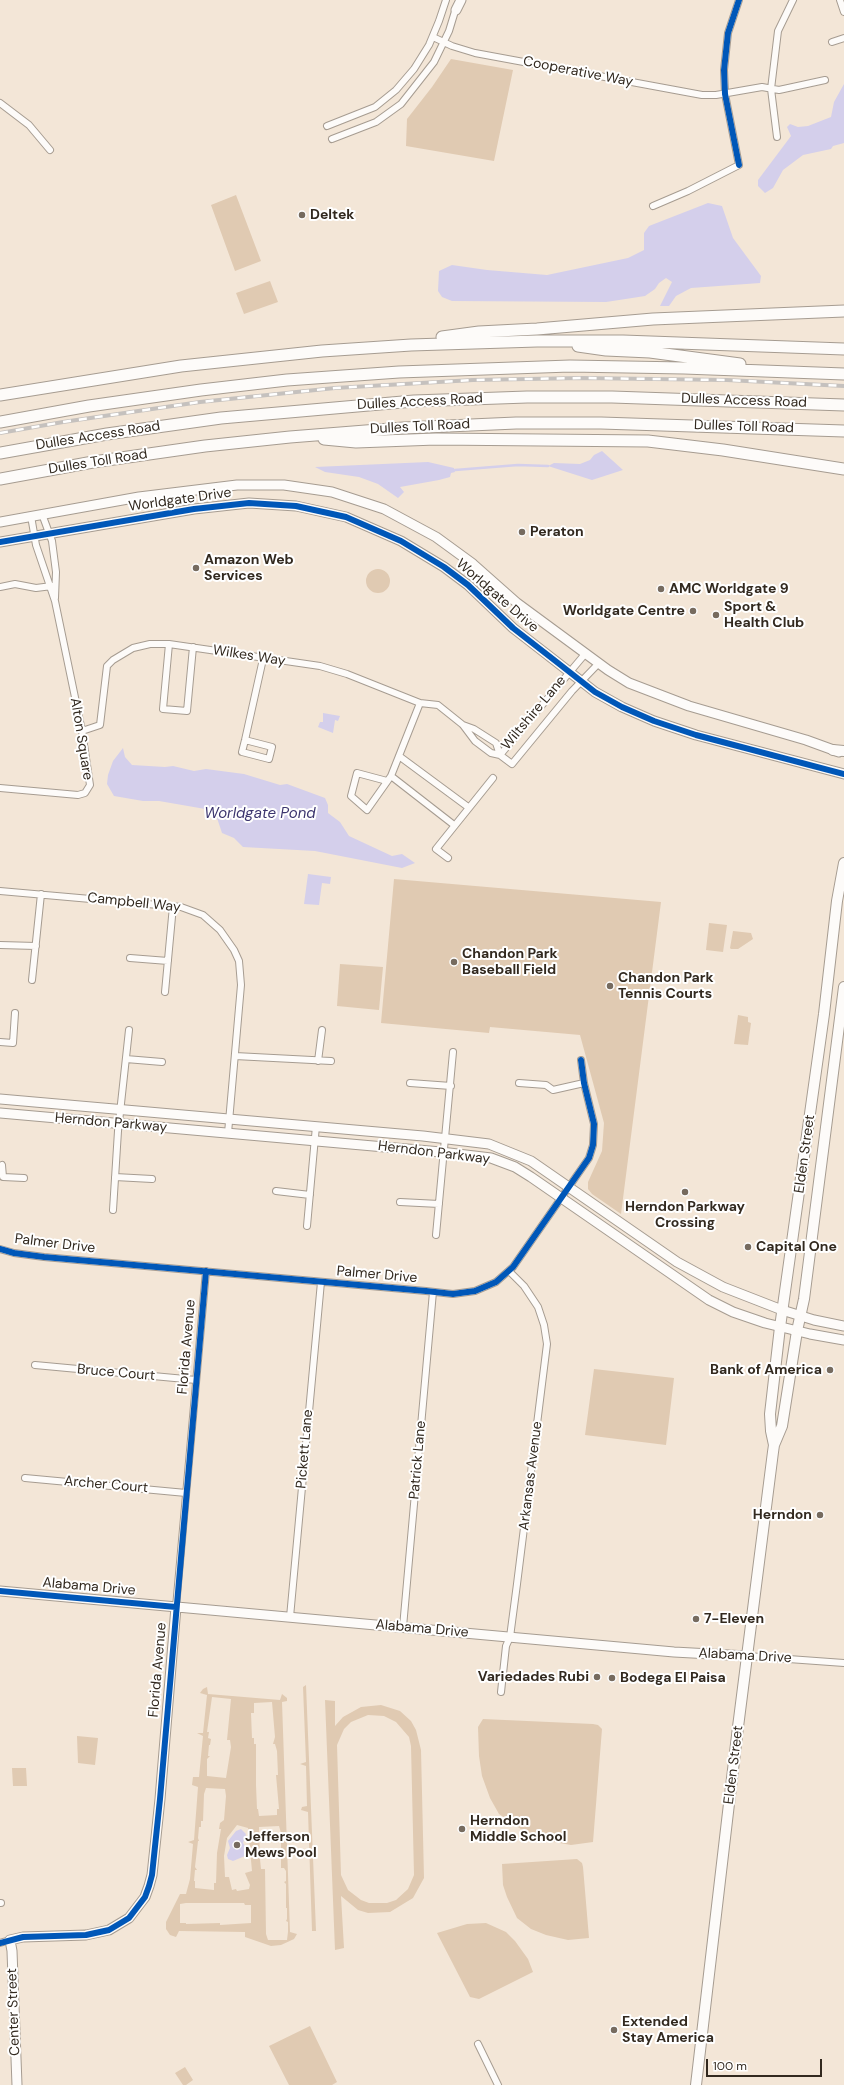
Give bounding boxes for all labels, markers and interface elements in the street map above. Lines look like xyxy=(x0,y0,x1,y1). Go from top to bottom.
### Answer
street label: Cooperative Way xyxy=(522,53,634,91)
place label: Deltek xyxy=(310,207,354,223)
marker: Deltek xyxy=(297,210,307,220)
street label: Dulles Access Road xyxy=(357,390,483,414)
street label: Dulles Access Road xyxy=(681,390,807,412)
street label: Dulles Toll Road xyxy=(370,416,470,438)
street label: Dulles Toll Road xyxy=(694,417,794,437)
street label: Dulles Access Road xyxy=(35,418,161,454)
street label: Dulles Toll Road xyxy=(47,446,149,478)
street label: Worldgate Drive xyxy=(128,484,232,516)
place label: Peraton xyxy=(530,524,584,540)
marker: Peraton xyxy=(517,527,527,537)
place label: Amazon Web Services xyxy=(204,552,294,584)
street label: Worldgate Drive xyxy=(452,556,542,636)
marker: Amazon Web Services xyxy=(191,563,201,573)
place label: AMC Worldgate 9 xyxy=(669,581,789,597)
marker: AMC Worldgate 9 xyxy=(656,584,666,594)
place label: Sport & Health Club xyxy=(724,599,804,632)
place label: Worldgate Centre xyxy=(563,603,685,619)
marker: Worldgate Centre xyxy=(688,606,698,616)
marker: Sport & Health Club xyxy=(711,610,721,620)
street label: Wilkes Way xyxy=(211,642,287,670)
street label: Wiltshire Lane xyxy=(498,673,570,753)
street label: Alton Square xyxy=(66,697,96,781)
water label: Worldgate Pond xyxy=(204,805,316,823)
street label: Campbell Way xyxy=(87,890,181,916)
place label: Chandon Park Baseball Field xyxy=(462,946,558,978)
marker: Chandon Park Baseball Field xyxy=(449,957,459,967)
place label: Chandon Park Tennis Courts xyxy=(618,970,714,1002)
marker: Chandon Park Tennis Courts xyxy=(605,981,615,991)
street label: Herndon Parkway xyxy=(54,1110,168,1136)
street label: Elden Street xyxy=(791,1114,819,1194)
street label: Herndon Parkway xyxy=(377,1138,491,1168)
marker: Herndon Parkway Crossing xyxy=(680,1187,690,1197)
place label: Herndon Parkway Crossing xyxy=(625,1199,745,1232)
street label: Palmer Drive xyxy=(14,1231,96,1257)
place label: Capital One xyxy=(756,1239,837,1255)
marker: Capital One xyxy=(743,1242,753,1252)
street label: Palmer Drive xyxy=(336,1263,418,1287)
street label: Florida Avenue xyxy=(174,1299,200,1395)
street label: Bruce Court xyxy=(76,1361,156,1385)
place label: Bank of America xyxy=(710,1362,822,1378)
marker: Bank of America xyxy=(825,1365,835,1375)
street label: Pickett Lane xyxy=(293,1409,317,1489)
street label: Patrick Lane xyxy=(406,1420,430,1500)
street label: Arkansas Avenue xyxy=(516,1420,546,1532)
street label: Archer Court xyxy=(63,1473,149,1497)
place label: Herndon xyxy=(753,1507,812,1523)
marker: Herndon xyxy=(815,1510,825,1520)
street label: Alabama Drive xyxy=(42,1575,136,1599)
place label: 7-Eleven xyxy=(704,1611,764,1627)
marker: 7-Eleven xyxy=(691,1614,701,1624)
street label: Alabama Drive xyxy=(375,1617,469,1641)
street label: Florida Avenue xyxy=(145,1622,171,1718)
street label: Alabama Drive xyxy=(698,1645,792,1667)
place label: Variedades Rubi xyxy=(478,1669,589,1685)
place label: Bodega El Paisa xyxy=(620,1670,726,1686)
marker: Variedades Rubi xyxy=(592,1672,602,1682)
marker: Bodega El Paisa xyxy=(607,1673,617,1683)
street label: Elden Street xyxy=(721,1725,747,1805)
place label: Herndon Middle School xyxy=(470,1813,566,1846)
marker: Herndon Middle School xyxy=(457,1824,467,1834)
place label: Jefferson Mews Pool xyxy=(245,1829,317,1862)
marker: Jefferson Mews Pool xyxy=(232,1840,242,1850)
street label: Center Street xyxy=(4,1968,24,2056)
place label: Extended Stay America xyxy=(622,2014,714,2046)
marker: Extended Stay America xyxy=(609,2025,619,2035)
scale bar xyxy=(708,2051,824,2077)
text: 100 m xyxy=(713,2058,747,2074)

